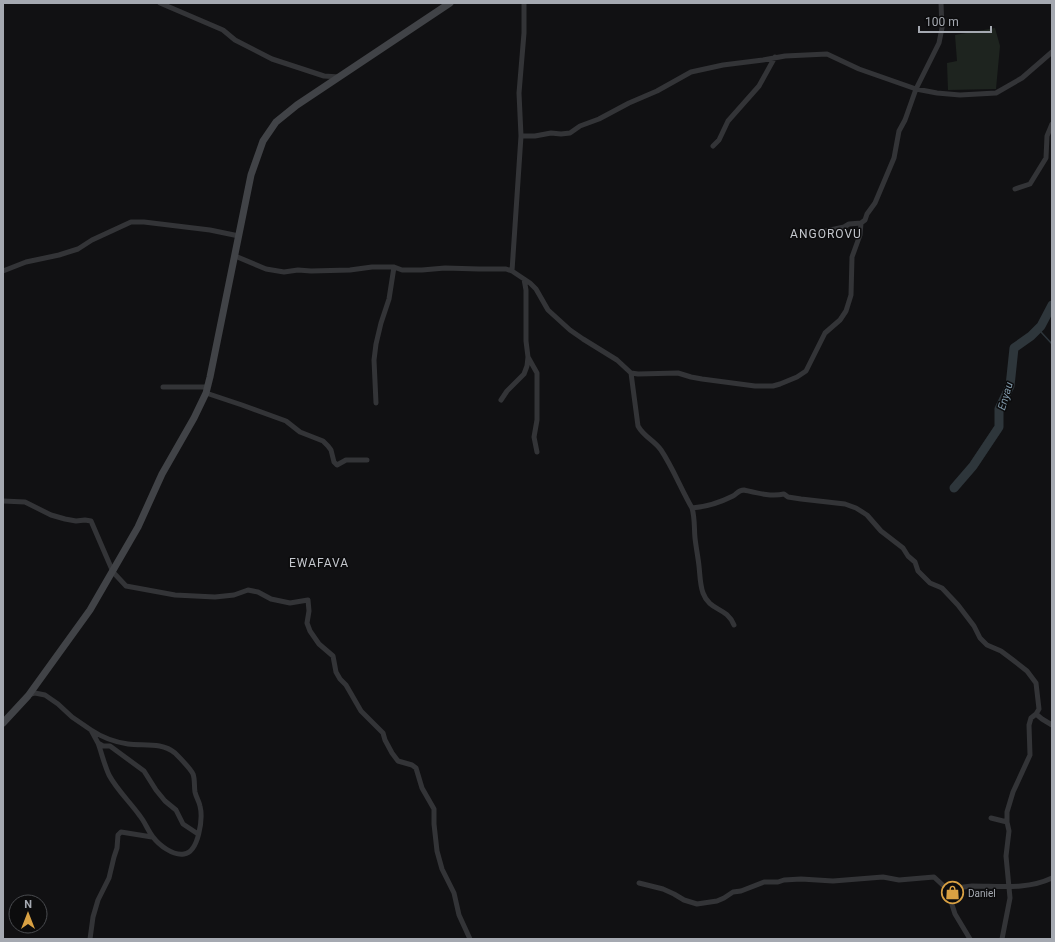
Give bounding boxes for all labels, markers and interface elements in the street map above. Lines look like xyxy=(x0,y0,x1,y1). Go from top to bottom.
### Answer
scale bar xyxy=(919,8,991,34)
text: 100 m xyxy=(925,15,959,29)
district label: ANGOROVU xyxy=(790,227,862,241)
water label: Enyau xyxy=(995,380,1016,412)
district label: EWAFAVA xyxy=(289,556,349,570)
shop icon: Daniel xyxy=(940,880,966,906)
place label: Daniel xyxy=(968,888,996,899)
north arrow xyxy=(8,894,48,934)
text: N xyxy=(24,898,32,911)

